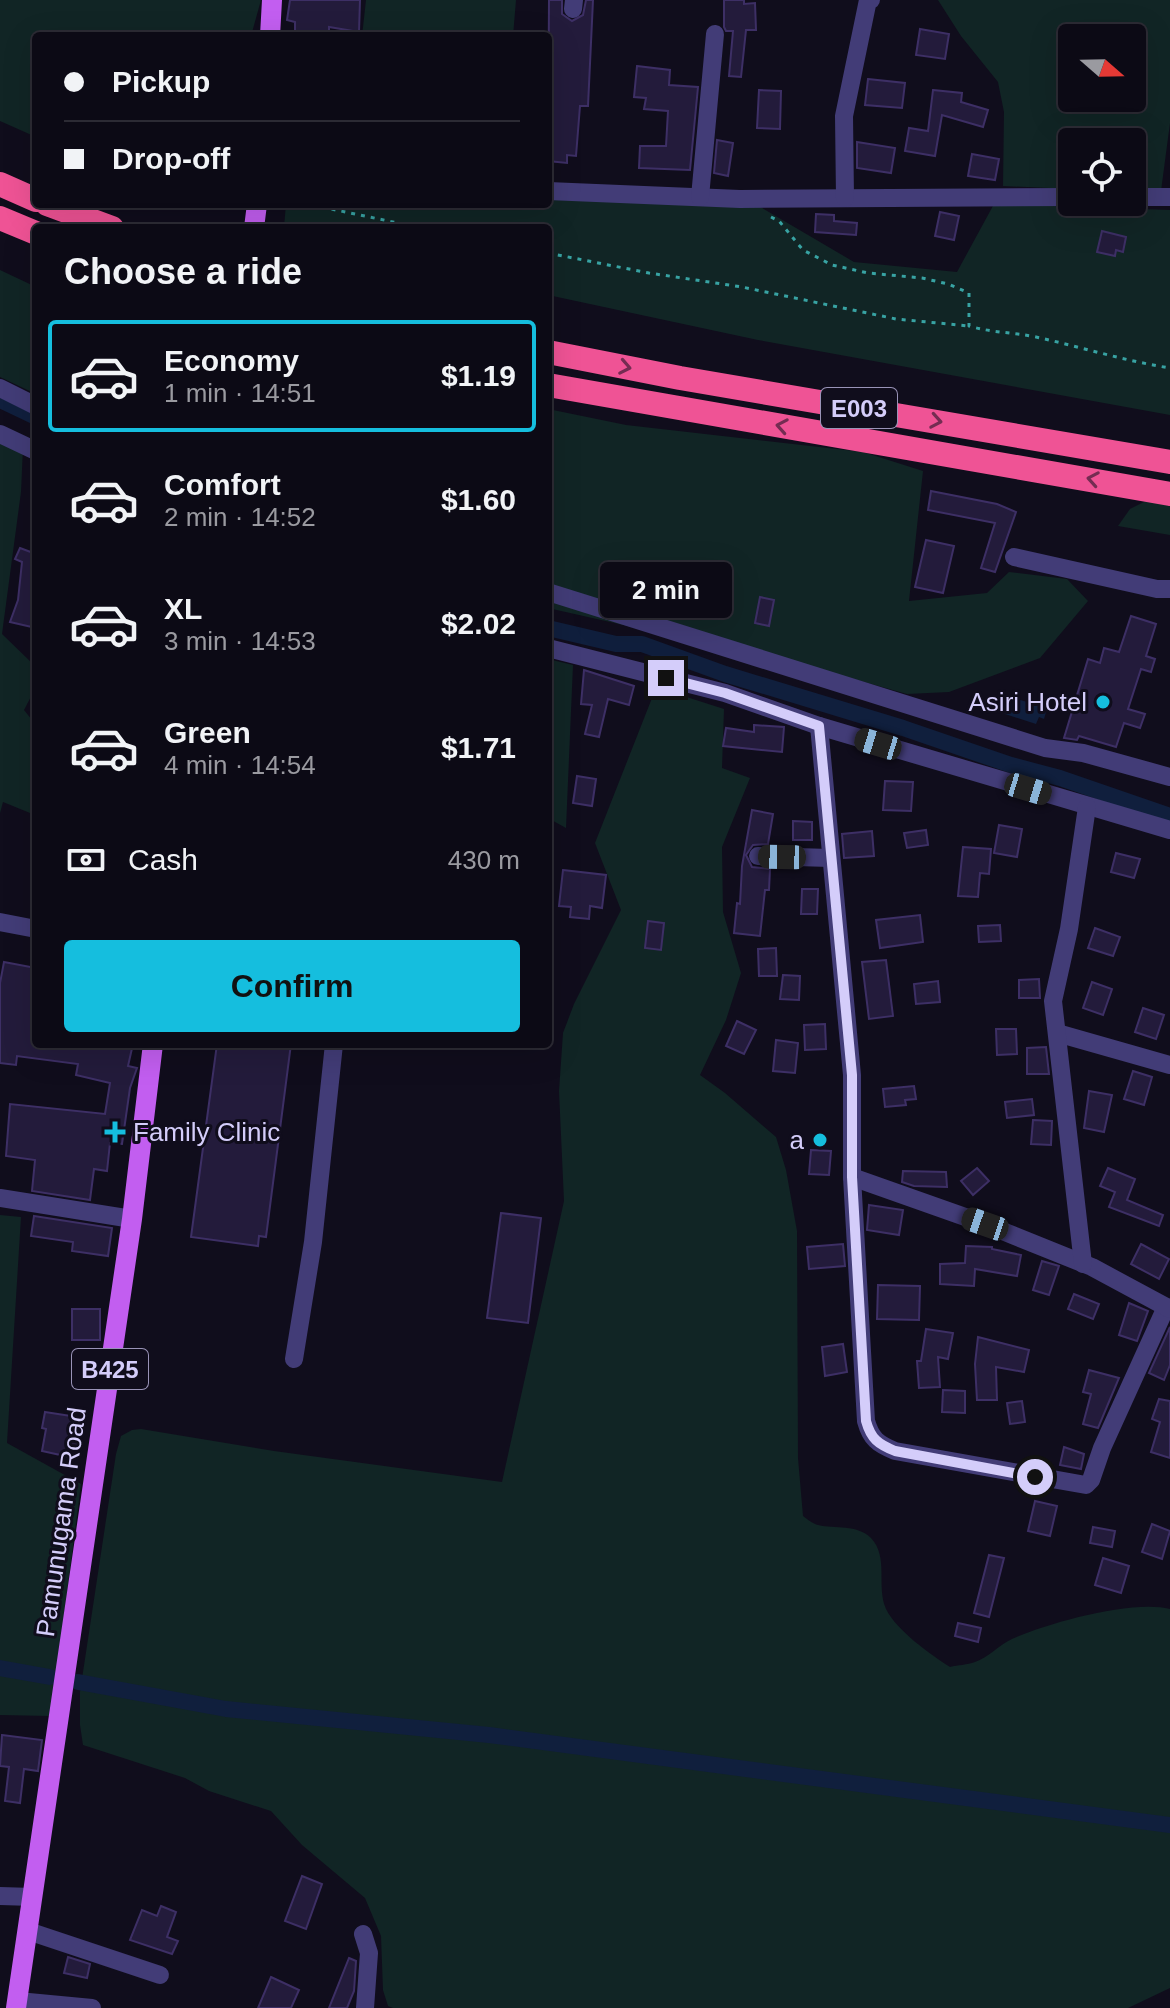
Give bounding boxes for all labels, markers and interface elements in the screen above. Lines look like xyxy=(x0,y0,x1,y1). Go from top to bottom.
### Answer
north arrow xyxy=(1058,24,1146,112)
map controls xyxy=(1058,24,1146,216)
text: Pickup xyxy=(112,65,210,98)
button: locate xyxy=(1058,128,1146,216)
text: Drop-off xyxy=(112,142,230,175)
text: Choose a ride xyxy=(64,251,302,292)
icon: car xyxy=(68,340,140,412)
text: Economy xyxy=(164,344,299,377)
one-way arrow xyxy=(618,358,631,375)
text: $1.19 xyxy=(441,359,516,392)
text: 1 min · 14:51 xyxy=(164,378,316,408)
road number: E003 xyxy=(821,388,897,428)
one-way arrow xyxy=(929,412,943,429)
one-way arrow xyxy=(775,418,789,435)
icon: car xyxy=(68,464,140,536)
text: Comfort xyxy=(164,468,281,501)
one-way arrow xyxy=(1087,472,1100,489)
text: $1.60 xyxy=(441,483,516,516)
text: 2 min · 14:52 xyxy=(164,502,316,532)
callout: 2 min xyxy=(600,562,732,618)
text: 2 min xyxy=(632,575,700,605)
icon: car xyxy=(68,588,140,660)
text: XL xyxy=(164,592,202,625)
text: $2.02 xyxy=(441,607,516,640)
text: 3 min · 14:53 xyxy=(164,626,316,656)
route end xyxy=(648,660,684,696)
place label: Asiri Hotel xyxy=(969,687,1087,717)
marker: Asiri Hotel xyxy=(1094,693,1112,711)
icon: car xyxy=(68,712,140,784)
text: Green xyxy=(164,716,251,749)
car xyxy=(852,726,904,762)
text: $1.71 xyxy=(441,731,516,764)
text: 4 min · 14:54 xyxy=(164,750,316,780)
car xyxy=(1002,771,1054,807)
icon: cash xyxy=(64,838,108,882)
text: Cash xyxy=(128,843,198,876)
text: 430 m xyxy=(448,845,520,875)
car xyxy=(758,845,806,869)
button: Confirm xyxy=(64,940,520,1032)
place label: Family Clinic xyxy=(133,1117,280,1147)
marker: Family Clinic xyxy=(104,1121,126,1143)
place label: a xyxy=(790,1125,805,1155)
marker: a xyxy=(811,1131,829,1149)
car xyxy=(958,1205,1012,1243)
road number: B425 xyxy=(72,1349,148,1389)
street label: Pamunugama Road xyxy=(30,1405,92,1639)
route start xyxy=(1017,1459,1053,1495)

